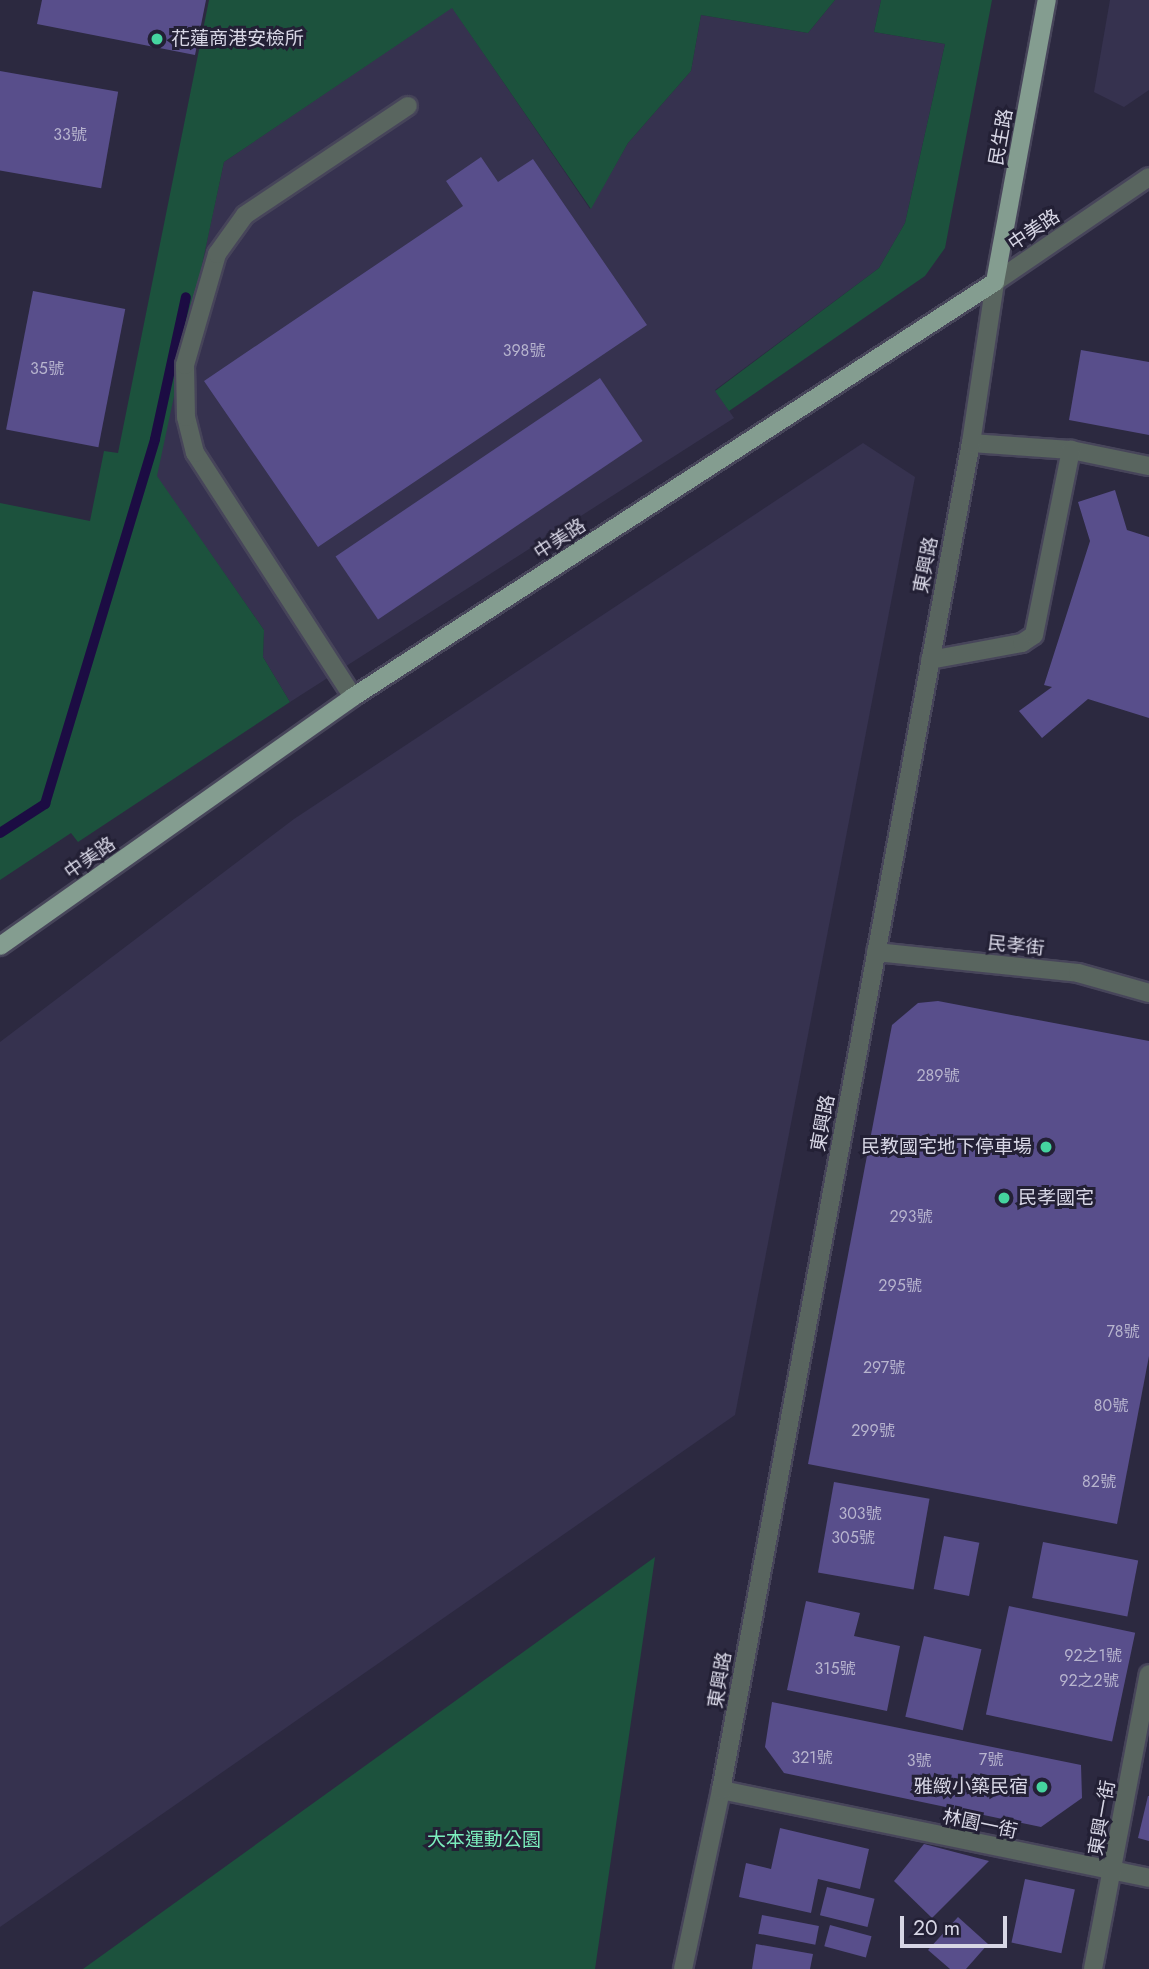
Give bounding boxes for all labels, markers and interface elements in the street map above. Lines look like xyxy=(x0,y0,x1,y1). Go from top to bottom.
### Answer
place label: 花蓮商港安檢所 xyxy=(171,28,304,50)
marker: 花蓮商港安檢所 xyxy=(149,31,165,47)
street label: 民生路 xyxy=(985,107,1017,167)
house number: 33號 xyxy=(53,125,87,145)
street label: 中美路 xyxy=(1004,205,1064,255)
house number: 398號 xyxy=(503,341,545,361)
house number: 35號 xyxy=(30,359,64,379)
street label: 中美路 xyxy=(530,514,590,564)
street label: 東興路 xyxy=(909,535,943,595)
street label: 中美路 xyxy=(60,832,120,884)
street label: 民孝街 xyxy=(986,932,1046,960)
house number: 289號 xyxy=(916,1066,960,1086)
street label: 東興路 xyxy=(807,1093,839,1153)
place label: 民教國宅地下停車場 xyxy=(861,1136,1032,1158)
marker: 民教國宅地下停車場 xyxy=(1038,1139,1054,1155)
place label: 民孝國宅 xyxy=(1018,1187,1094,1209)
marker: 民孝國宅 xyxy=(996,1190,1012,1206)
house number: 293號 xyxy=(889,1207,933,1227)
house number: 295號 xyxy=(878,1276,922,1296)
house number: 78號 xyxy=(1106,1322,1140,1342)
house number: 297號 xyxy=(863,1358,905,1378)
house number: 80號 xyxy=(1094,1396,1128,1416)
house number: 299號 xyxy=(851,1421,895,1441)
house number: 82號 xyxy=(1082,1472,1116,1492)
house number: 303號 xyxy=(838,1504,882,1524)
house number: 305號 xyxy=(831,1528,875,1548)
house number: 92之1號 xyxy=(1064,1646,1122,1666)
street label: 東興路 xyxy=(704,1650,736,1710)
house number: 315號 xyxy=(815,1659,855,1679)
house number: 92之2號 xyxy=(1059,1671,1119,1691)
house number: 321號 xyxy=(791,1748,833,1768)
house number: 7號 xyxy=(979,1750,1003,1770)
house number: 3號 xyxy=(907,1751,931,1771)
place label: 雅緻小築民宿 xyxy=(914,1776,1028,1798)
marker: 雅緻小築民宿 xyxy=(1034,1779,1050,1795)
street label: 東興一街 xyxy=(1084,1779,1120,1857)
street label: 林園一街 xyxy=(940,1805,1020,1843)
park label: 大本運動公園 xyxy=(427,1829,541,1851)
scale bar xyxy=(904,1902,1011,1946)
text: 20 m xyxy=(913,1913,960,1943)

